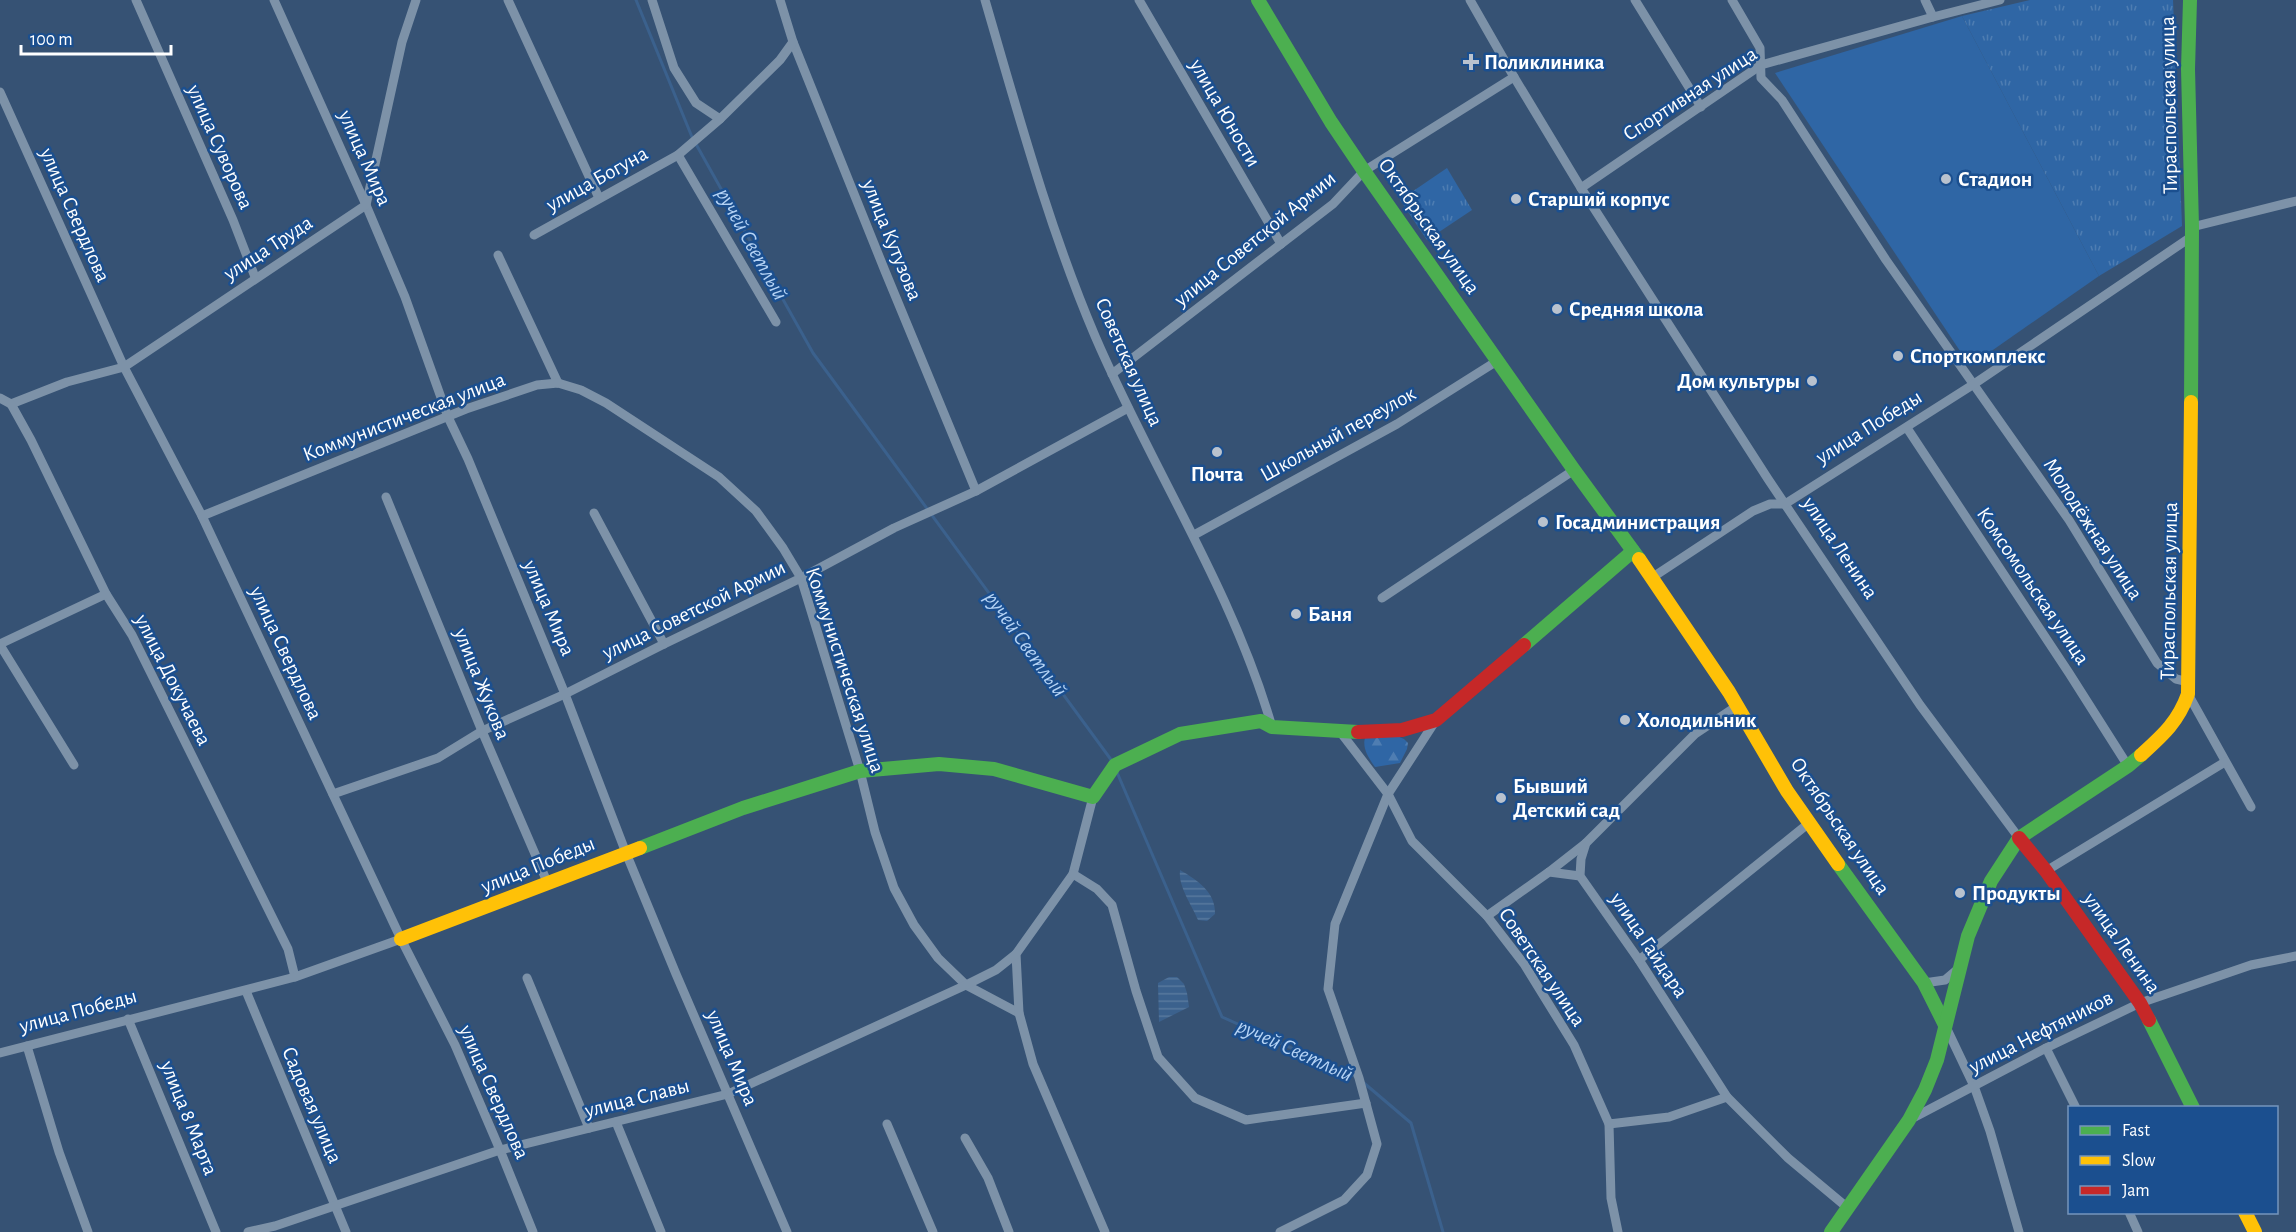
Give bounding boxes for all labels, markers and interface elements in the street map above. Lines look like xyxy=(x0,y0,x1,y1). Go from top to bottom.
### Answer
street label: Тираспольская улица xyxy=(2157,16,2181,194)
scale bar xyxy=(21,18,171,56)
text: 100 m xyxy=(30,31,73,49)
street label: Спортивная улица xyxy=(1619,43,1761,145)
place label: Поликлиника xyxy=(1484,52,1605,73)
marker: Поликлиника xyxy=(1462,53,1480,71)
street label: улица Юности xyxy=(1185,55,1264,170)
street label: улица Суворова xyxy=(183,81,257,213)
street label: улица Мира xyxy=(334,106,395,209)
street label: улица Богуна xyxy=(542,142,652,216)
street label: улица Свердлова xyxy=(36,144,114,286)
street label: Октябрьская улица xyxy=(1374,154,1484,298)
street label: улица Советской Армии xyxy=(1170,168,1340,311)
place label: Стадион xyxy=(1958,169,2032,190)
marker: Стадион xyxy=(1939,172,1953,186)
street label: улица Кутузова xyxy=(858,176,926,304)
water label: ручей Светлый xyxy=(711,184,792,304)
place label: Старший корпус xyxy=(1528,189,1670,210)
marker: Старший корпус xyxy=(1509,192,1523,206)
street label: улица Труда xyxy=(219,211,316,285)
street label: Советская улица xyxy=(1091,295,1167,430)
place label: Средняя школа xyxy=(1569,299,1704,320)
marker: Средняя школа xyxy=(1550,302,1564,316)
place label: Спорткомплекс xyxy=(1910,346,2046,367)
marker: Спорткомплекс xyxy=(1891,349,1905,363)
street label: Коммунистическая улица xyxy=(300,369,508,465)
place label: Дом культуры xyxy=(1677,371,1800,392)
marker: Дом культуры xyxy=(1805,374,1819,388)
street label: Школьный переулок xyxy=(1257,382,1420,485)
street label: улица Победы xyxy=(1811,386,1926,468)
marker: Почта xyxy=(1210,445,1224,459)
street label: Молодёжная улица xyxy=(2039,454,2147,604)
place label: Почта xyxy=(1191,464,1243,485)
street label: улица Ленина xyxy=(1798,492,1882,603)
street label: Тираспольская улица xyxy=(2157,502,2181,680)
street label: Комсомольская улица xyxy=(1973,504,2094,669)
place label: Госадминистрация xyxy=(1555,512,1720,533)
marker: Госадминистрация xyxy=(1536,515,1550,529)
street label: улица Мира xyxy=(519,556,579,659)
street label: улица Советской Армии xyxy=(598,557,789,664)
street label: Коммунистическая улица xyxy=(802,565,888,776)
street label: улица Свердлова xyxy=(246,582,326,723)
water label: ручей Светлый xyxy=(980,587,1071,701)
place label: Баня xyxy=(1308,604,1352,625)
marker: Баня xyxy=(1289,607,1303,621)
street label: улица Докучаева xyxy=(131,610,215,749)
street label: улица Жукова xyxy=(450,625,514,743)
place label: Холодильник xyxy=(1637,710,1757,731)
marker: Холодильник xyxy=(1618,713,1632,727)
street label: Октябрьская улица xyxy=(1786,754,1894,899)
place label: Бывший Детский сад xyxy=(1513,776,1620,821)
marker: Бывший Детский сад xyxy=(1494,791,1508,805)
street label: улица Победы xyxy=(477,833,598,898)
place label: Продукты xyxy=(1972,883,2061,904)
marker: Продукты xyxy=(1953,886,1967,900)
street label: улица Гайдара xyxy=(1606,888,1692,1002)
street label: улица Ленина xyxy=(2079,888,2165,998)
street label: Советская улица xyxy=(1495,904,1590,1030)
street label: улица Победы xyxy=(16,985,139,1037)
street label: улица Нефтяников xyxy=(1965,987,2116,1078)
street label: улица Мира xyxy=(702,1006,762,1109)
water label: ручей Светлый xyxy=(1233,1015,1356,1086)
street label: улица Свердлова xyxy=(455,1021,533,1163)
street label: Садовая улица xyxy=(278,1044,346,1167)
street label: улица 8 Марта xyxy=(156,1057,222,1178)
street label: улица Славы xyxy=(582,1075,691,1121)
legend xyxy=(2068,1106,2278,1214)
text: Fast xyxy=(2122,1122,2150,1140)
text: Slow xyxy=(2122,1152,2155,1170)
text: Jam xyxy=(2122,1182,2150,1200)

